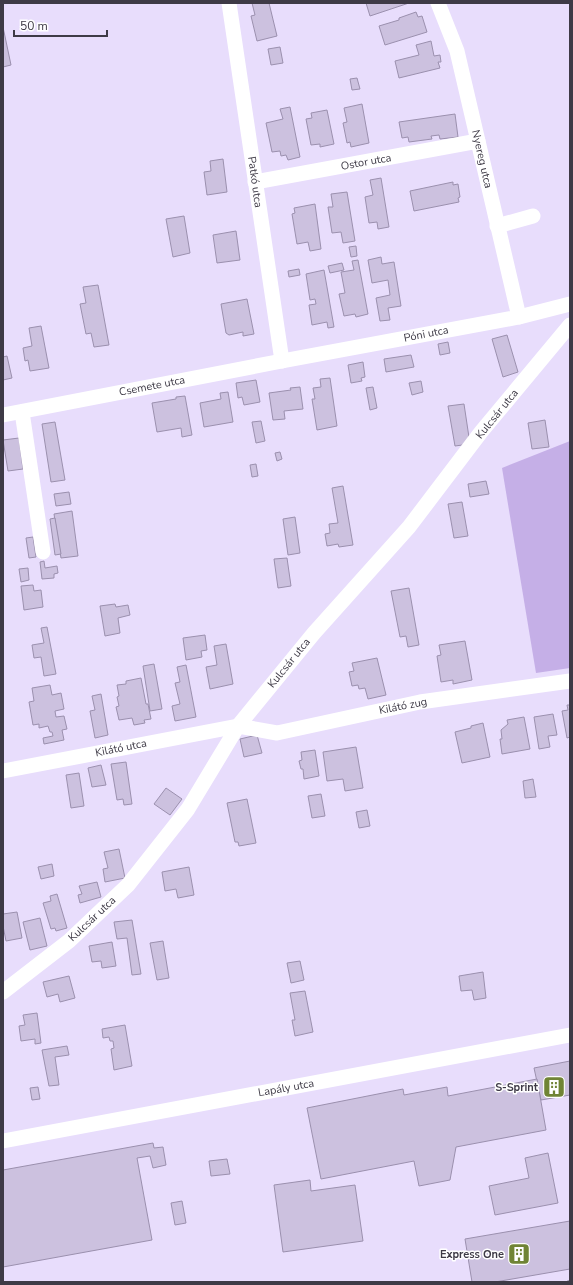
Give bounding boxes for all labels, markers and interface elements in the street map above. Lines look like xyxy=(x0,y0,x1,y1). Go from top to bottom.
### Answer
scale bar xyxy=(14,12,107,38)
text: 50 m xyxy=(20,18,48,34)
street label: Nyereg utca xyxy=(468,128,496,190)
street label: Ostor utca xyxy=(339,150,393,174)
street label: Patkó utca xyxy=(244,155,266,209)
street label: Póni utca xyxy=(402,322,450,346)
street label: Csemete utca xyxy=(118,372,186,400)
street label: Kulcsár utca xyxy=(472,386,522,442)
street label: Kulcsár utca xyxy=(264,635,314,691)
street label: Kilátó zug xyxy=(378,694,428,718)
street label: Kilátó utca xyxy=(94,736,148,760)
street label: Kulcsár utca xyxy=(65,893,119,945)
building icon: S-Sprint xyxy=(541,1074,567,1100)
street label: Lapály utca xyxy=(257,1076,315,1100)
place label: S-Sprint xyxy=(495,1080,539,1095)
building icon: Express One xyxy=(506,1241,532,1267)
place label: Express One xyxy=(440,1247,504,1262)

